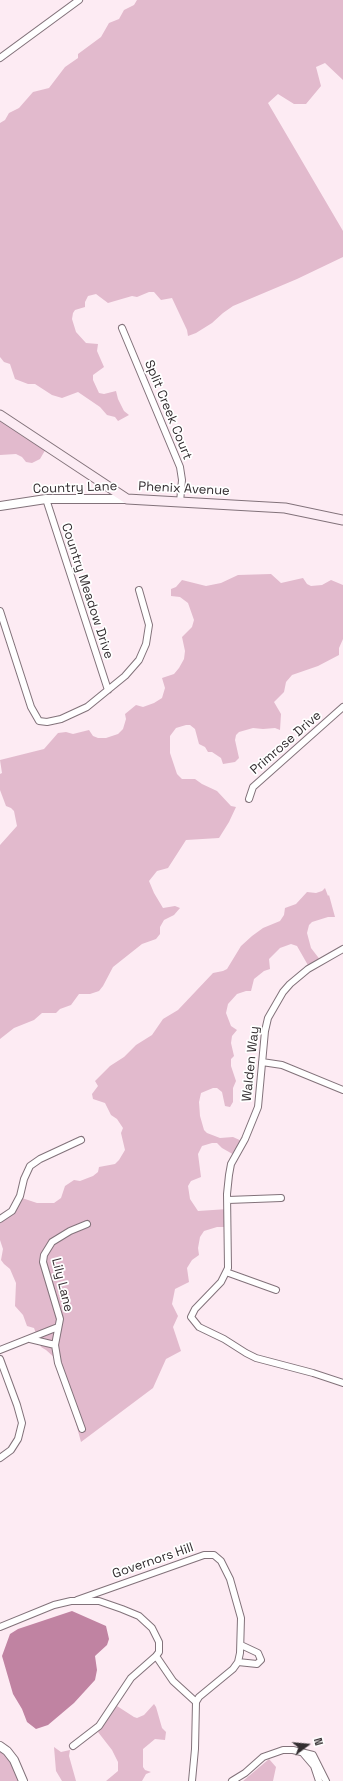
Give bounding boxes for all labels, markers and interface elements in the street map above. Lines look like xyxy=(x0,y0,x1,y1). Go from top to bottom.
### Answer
street label: Split Creek Court xyxy=(141,358,195,462)
street label: Country Lane xyxy=(32,479,118,497)
street label: Phenix Avenue xyxy=(138,479,230,499)
street label: Country Meadow Drive xyxy=(58,521,116,661)
street label: Primrose Drive xyxy=(247,708,325,778)
street label: Walden Way xyxy=(239,1025,263,1103)
street label: Lily Lane xyxy=(48,1256,76,1314)
street label: Governors Hill xyxy=(110,1540,196,1582)
north arrow xyxy=(287,1725,327,1765)
text: N xyxy=(311,1736,326,1747)

